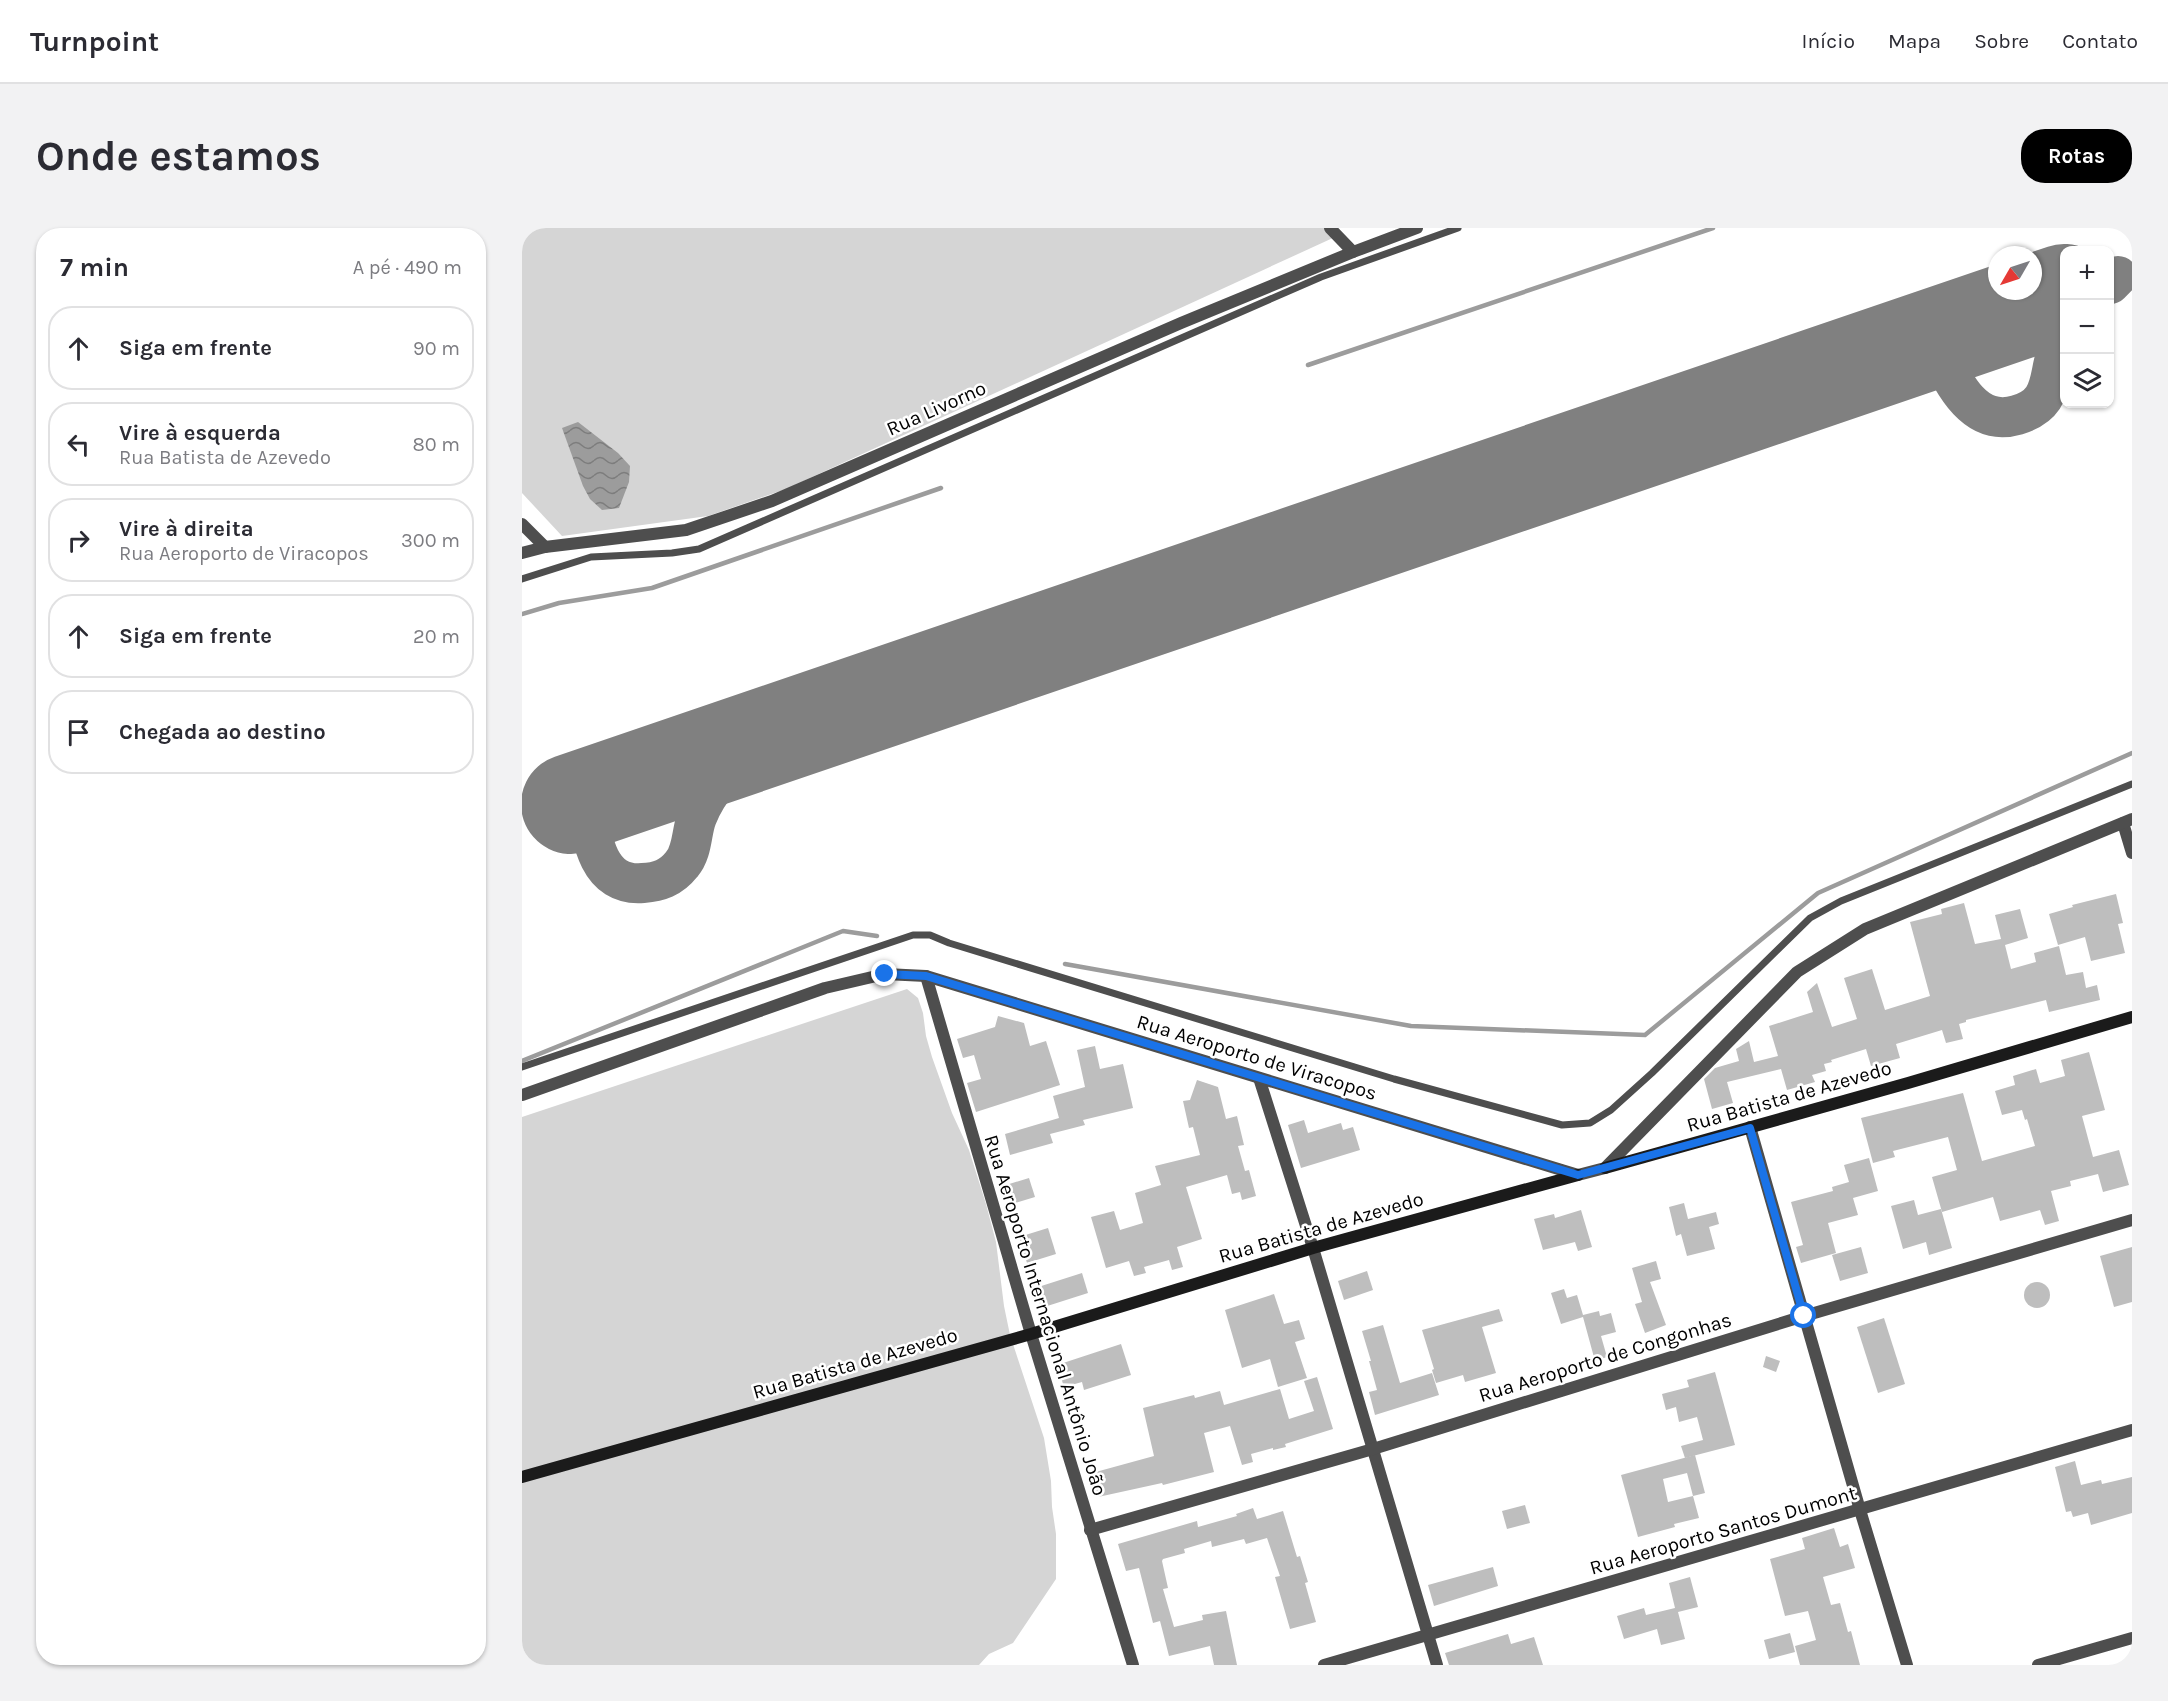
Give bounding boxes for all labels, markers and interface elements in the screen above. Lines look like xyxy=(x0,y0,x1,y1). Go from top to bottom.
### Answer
text: Turnpoint xyxy=(30,25,159,58)
text: Início xyxy=(1802,29,1855,53)
text: Mapa xyxy=(1888,29,1941,53)
text: Sobre xyxy=(1974,29,2029,53)
text: Contato xyxy=(2062,29,2138,53)
button: Rotas xyxy=(2021,129,2132,183)
text: Onde estamos xyxy=(36,131,321,181)
north arrow xyxy=(1988,246,2042,300)
map controls xyxy=(2060,246,2114,408)
button: + xyxy=(2060,246,2114,300)
text: 7 min xyxy=(60,252,129,283)
text: A pé · 490 m xyxy=(353,256,462,279)
button: − xyxy=(2060,300,2114,354)
icon: ahead xyxy=(62,332,95,365)
text: Siga em frente xyxy=(119,335,272,361)
text: 90 m xyxy=(413,337,460,360)
button: layers xyxy=(2060,354,2114,408)
street label: Rua Livorno xyxy=(883,376,990,441)
text: Vire à esquerda xyxy=(119,420,281,446)
icon: left xyxy=(62,428,95,461)
text: 80 m xyxy=(412,433,460,456)
text: Rua Batista de Azevedo xyxy=(119,446,331,469)
text: Vire à direita xyxy=(119,516,254,542)
icon: right xyxy=(62,524,95,557)
text: 300 m xyxy=(401,529,460,552)
text: Rua Aeroporto de Viracopos xyxy=(119,542,369,565)
icon: ahead xyxy=(62,620,95,653)
text: Siga em frente xyxy=(119,623,272,649)
text: 20 m xyxy=(413,625,460,648)
icon: arrive xyxy=(62,716,95,749)
text: Chegada ao destino xyxy=(119,719,326,745)
route end xyxy=(871,960,897,986)
street label: Rua Aeroporto de Viracopos xyxy=(1134,1010,1380,1105)
street label: Rua Batista de Azevedo xyxy=(1684,1056,1894,1137)
street label: Rua Aeroporto Internacional Antônio João xyxy=(980,1132,1112,1498)
street label: Rua Batista de Azevedo xyxy=(1216,1187,1426,1268)
route start xyxy=(1790,1302,1816,1328)
street label: Rua Aeroporto de Congonhas xyxy=(1476,1308,1734,1407)
street label: Rua Batista de Azevedo xyxy=(750,1323,960,1404)
street label: Rua Aeroporto Santos Dumont xyxy=(1587,1481,1860,1580)

